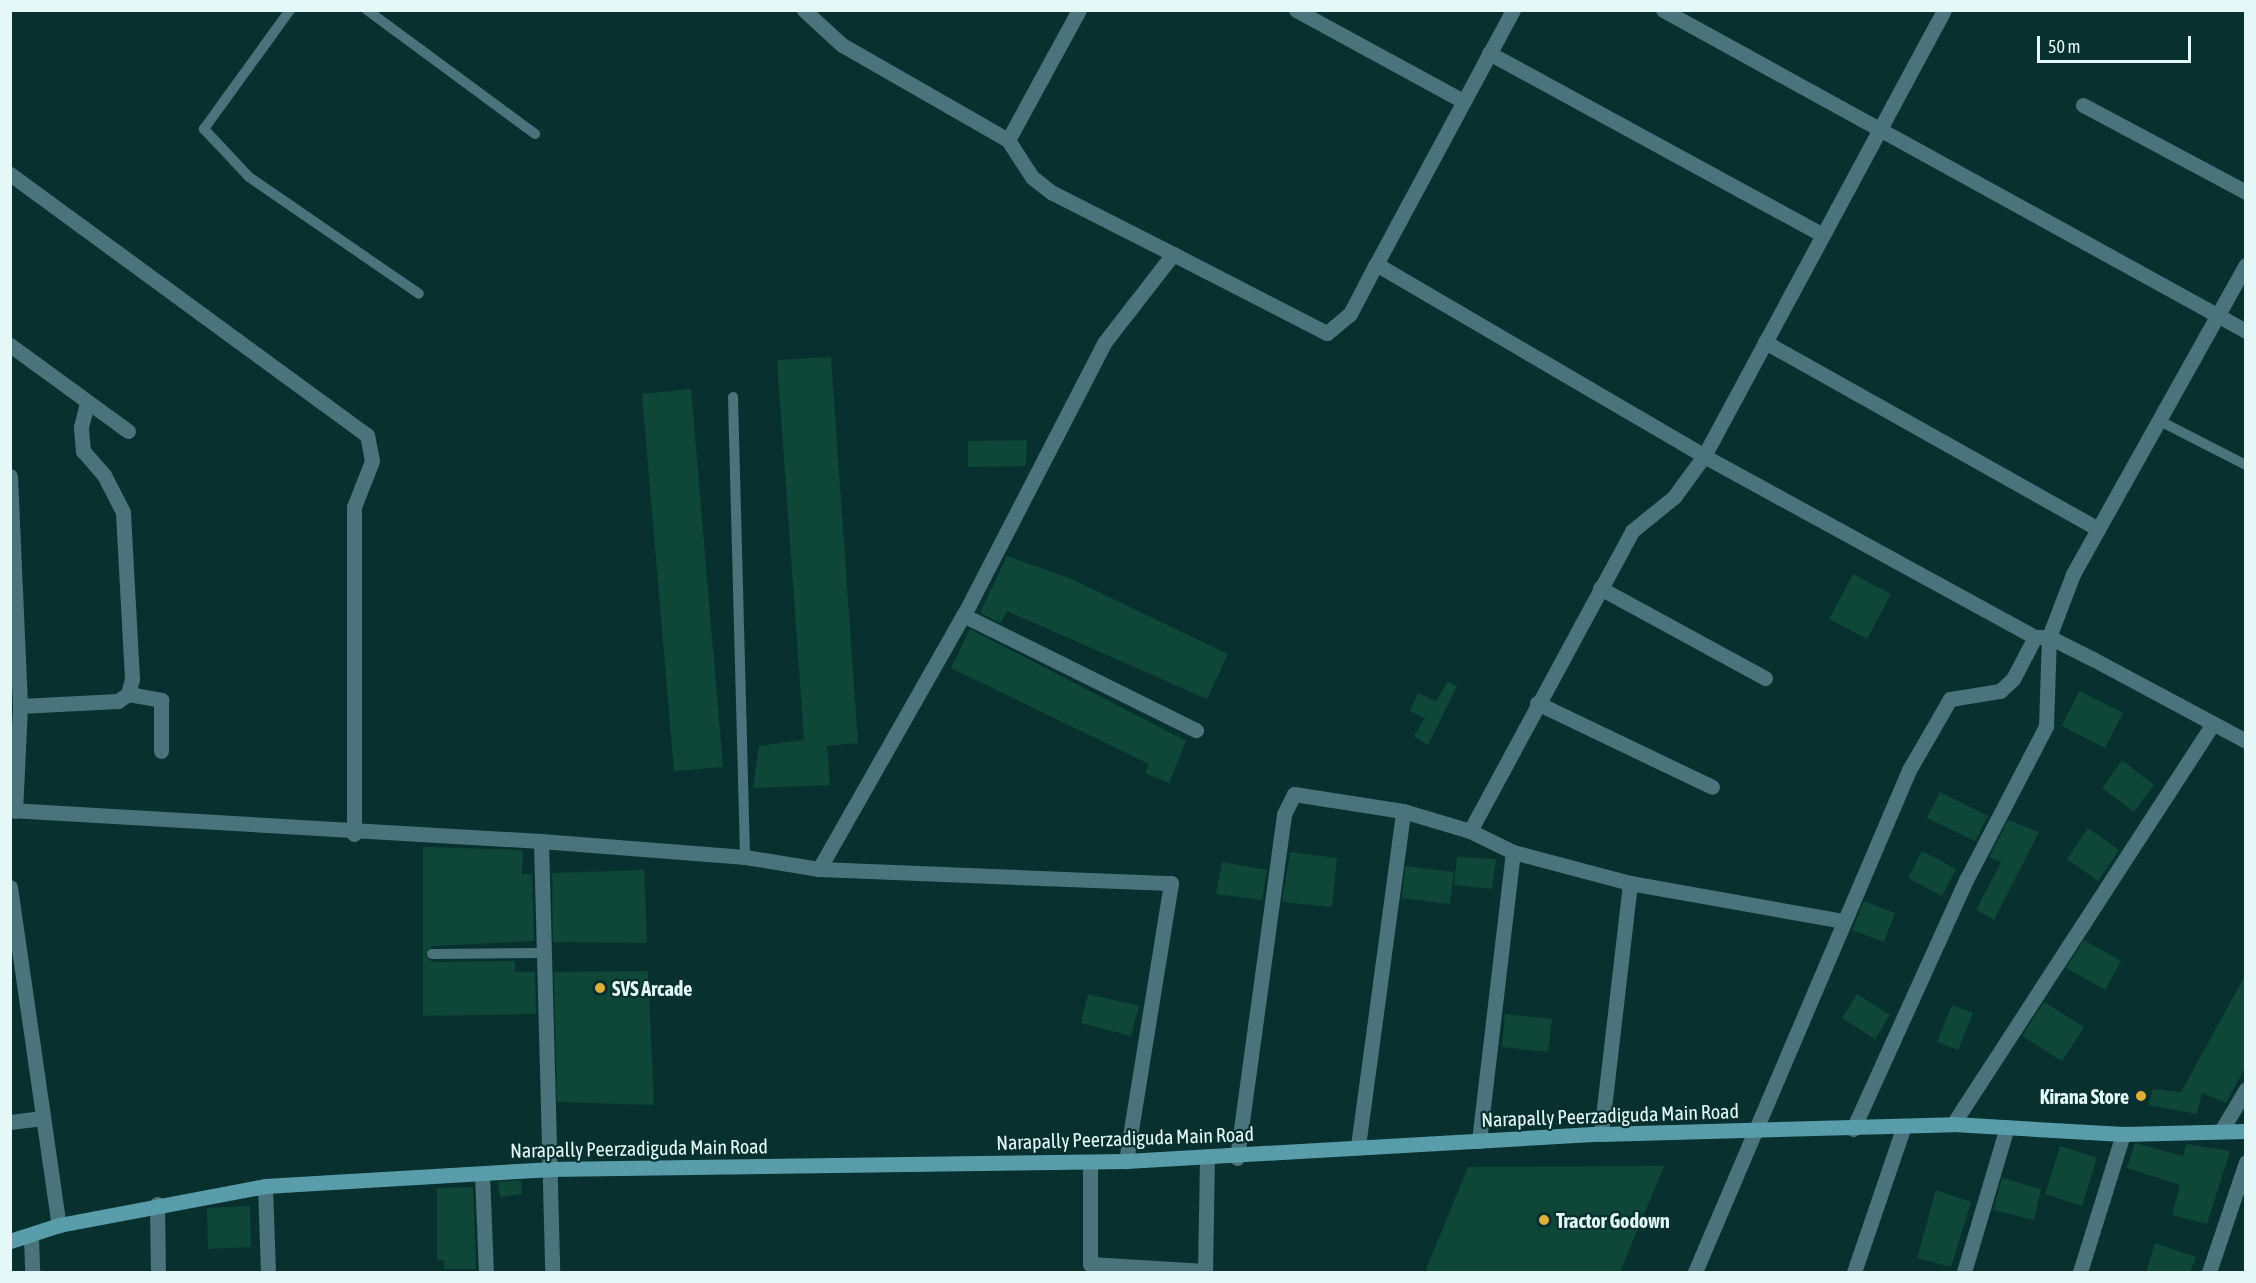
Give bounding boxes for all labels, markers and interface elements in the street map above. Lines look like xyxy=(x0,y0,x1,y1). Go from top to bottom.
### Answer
scale bar xyxy=(2040,24,2194,62)
text: 50 m xyxy=(2048,36,2080,57)
place label: SVS Arcade xyxy=(612,976,692,1000)
marker: SVS Arcade xyxy=(593,981,607,995)
place label: Kirana Store xyxy=(2040,1084,2129,1108)
marker: Kirana Store xyxy=(2134,1089,2148,1103)
street label: Narapally Peerzadiguda Main Road xyxy=(1481,1099,1739,1131)
street label: Narapally Peerzadiguda Main Road xyxy=(996,1122,1254,1154)
street label: Narapally Peerzadiguda Main Road xyxy=(510,1134,768,1162)
place label: Tractor Godown xyxy=(1556,1208,1670,1232)
marker: Tractor Godown xyxy=(1537,1213,1551,1227)

